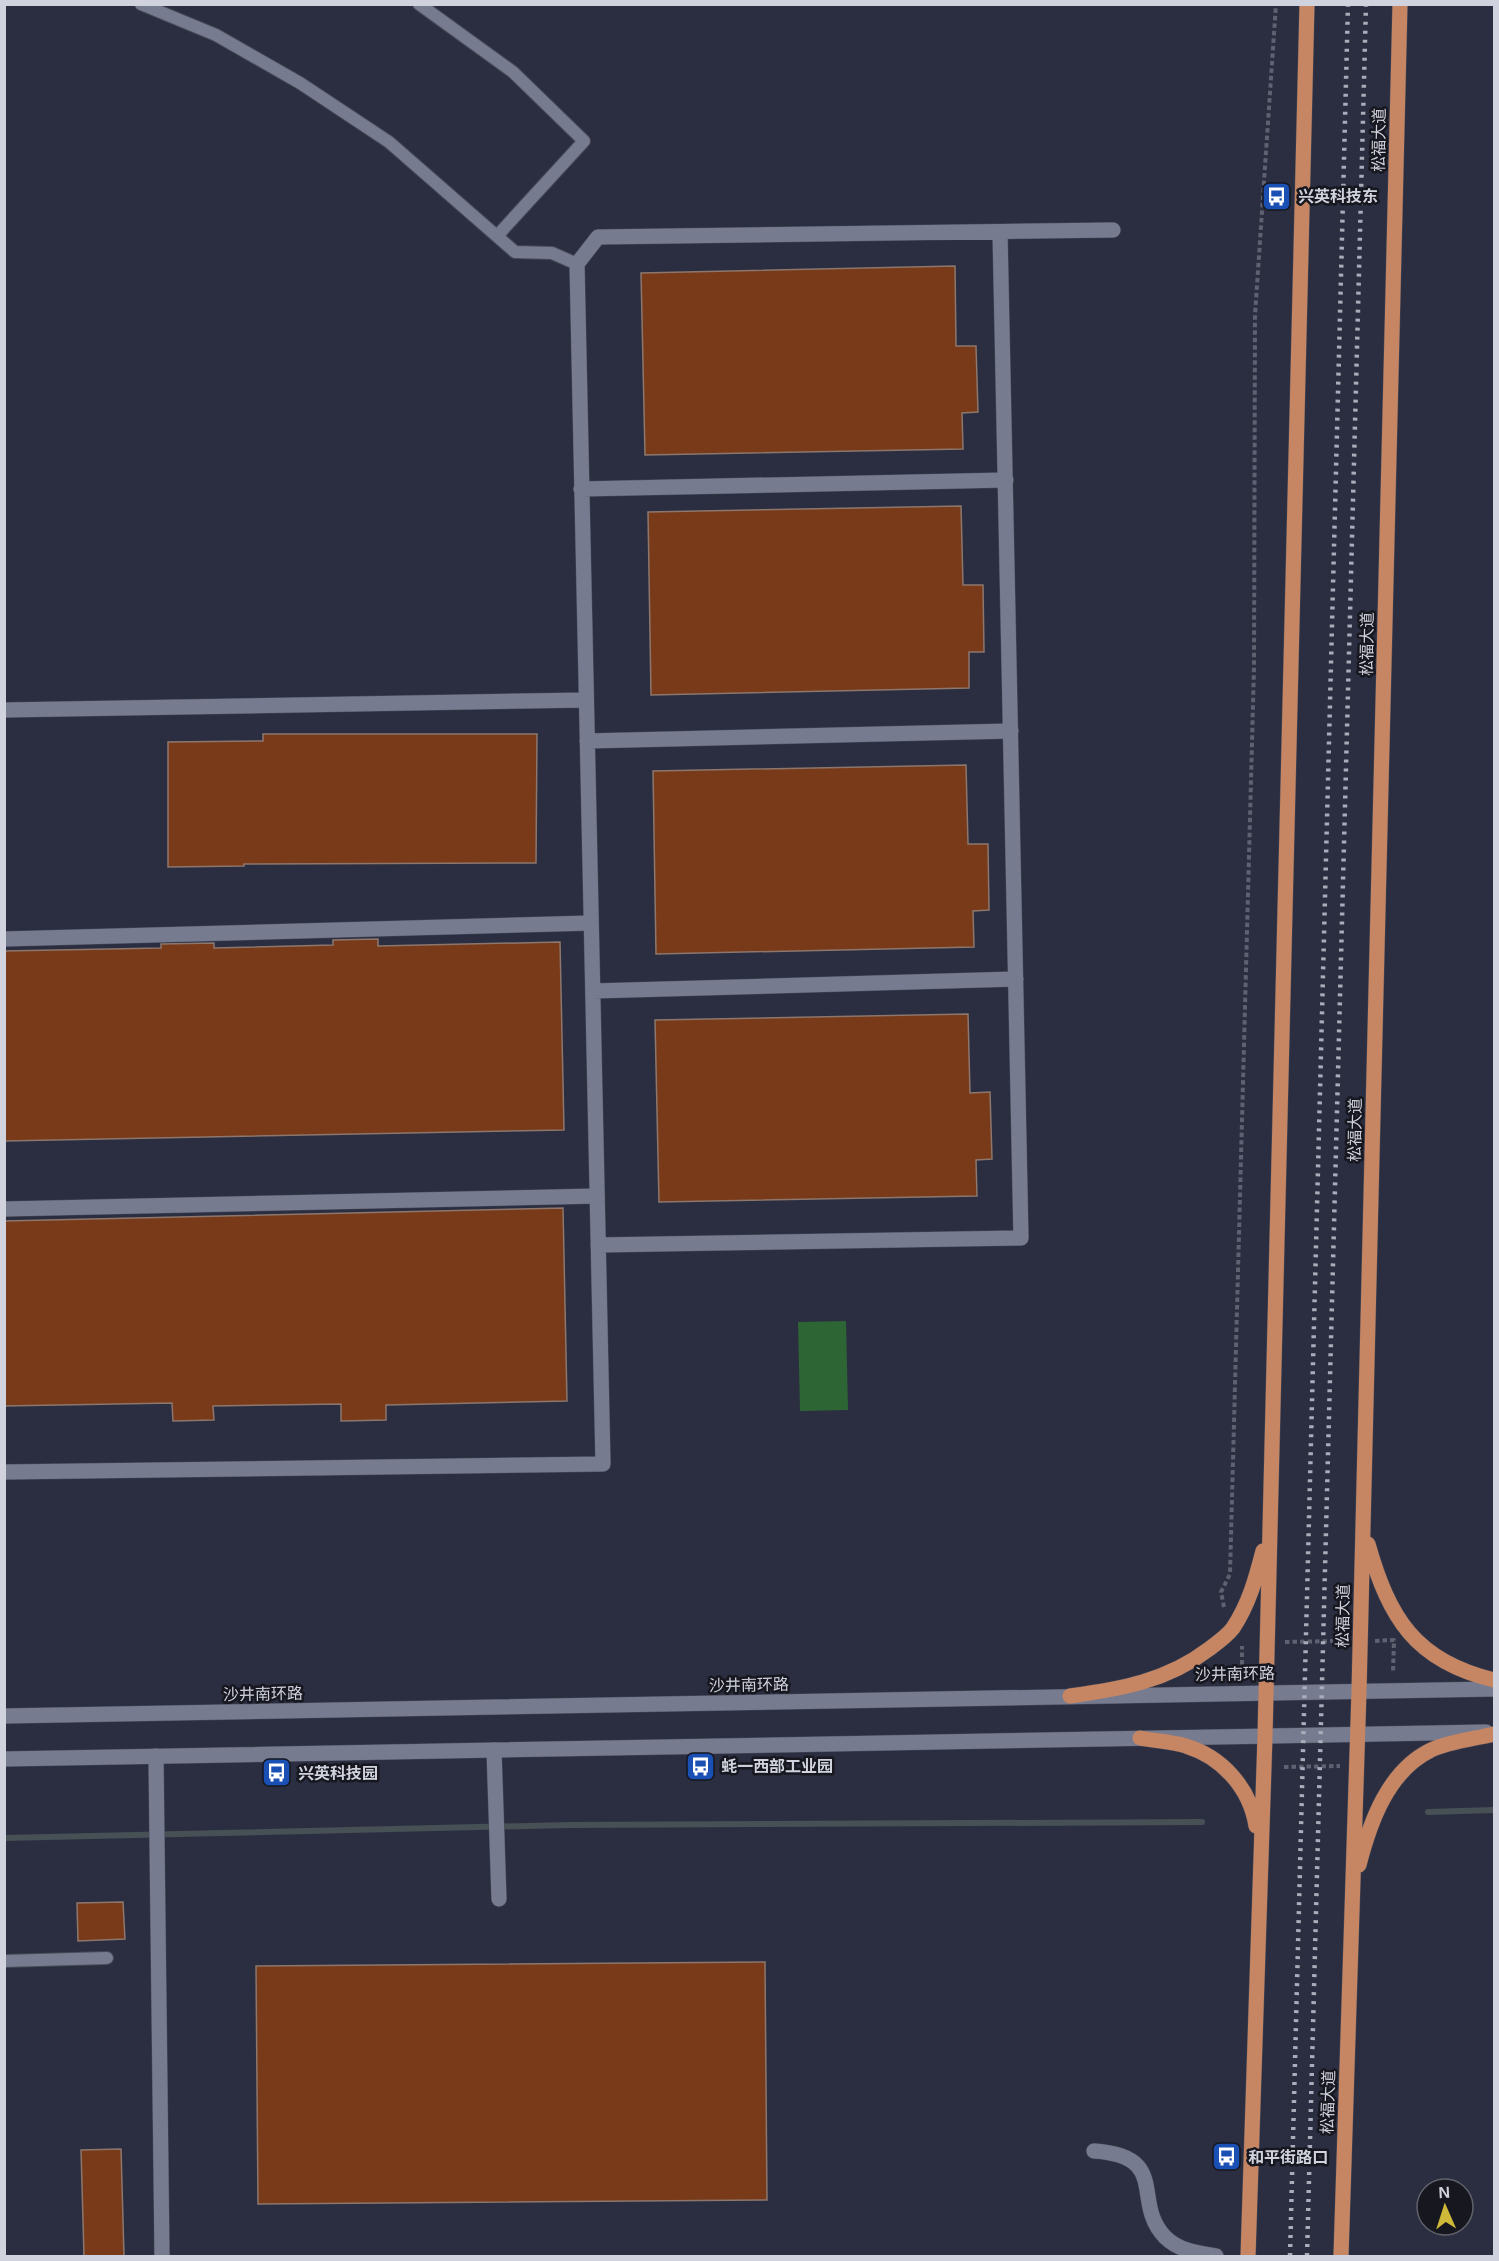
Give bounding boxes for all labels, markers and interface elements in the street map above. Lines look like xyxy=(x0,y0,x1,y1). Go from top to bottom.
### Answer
street label: 松福大道 xyxy=(1370,108,1388,172)
bus stop icon: 兴英科技东 xyxy=(1261,180,1293,212)
place label: 兴英科技东 xyxy=(1298,188,1378,205)
street label: 松福大道 xyxy=(1358,612,1376,676)
street label: 松福大道 xyxy=(1346,1098,1364,1162)
street label: 松福大道 xyxy=(1334,1584,1352,1648)
street label: 沙井南环路 xyxy=(1195,1665,1275,1683)
street label: 沙井南环路 xyxy=(709,1676,789,1694)
street label: 沙井南环路 xyxy=(223,1685,303,1703)
bus stop icon: 蚝一西部工业园 xyxy=(684,1750,716,1782)
bus stop icon: 兴英科技园 xyxy=(261,1757,293,1789)
place label: 蚝一西部工业园 xyxy=(721,1758,833,1775)
place label: 兴英科技园 xyxy=(298,1765,378,1782)
street label: 松福大道 xyxy=(1318,2070,1338,2134)
bus stop icon: 和平街路口 xyxy=(1211,2141,1243,2173)
place label: 和平街路口 xyxy=(1248,2149,1328,2166)
north arrow xyxy=(1415,2177,1475,2237)
text: N xyxy=(1438,2184,1450,2201)

